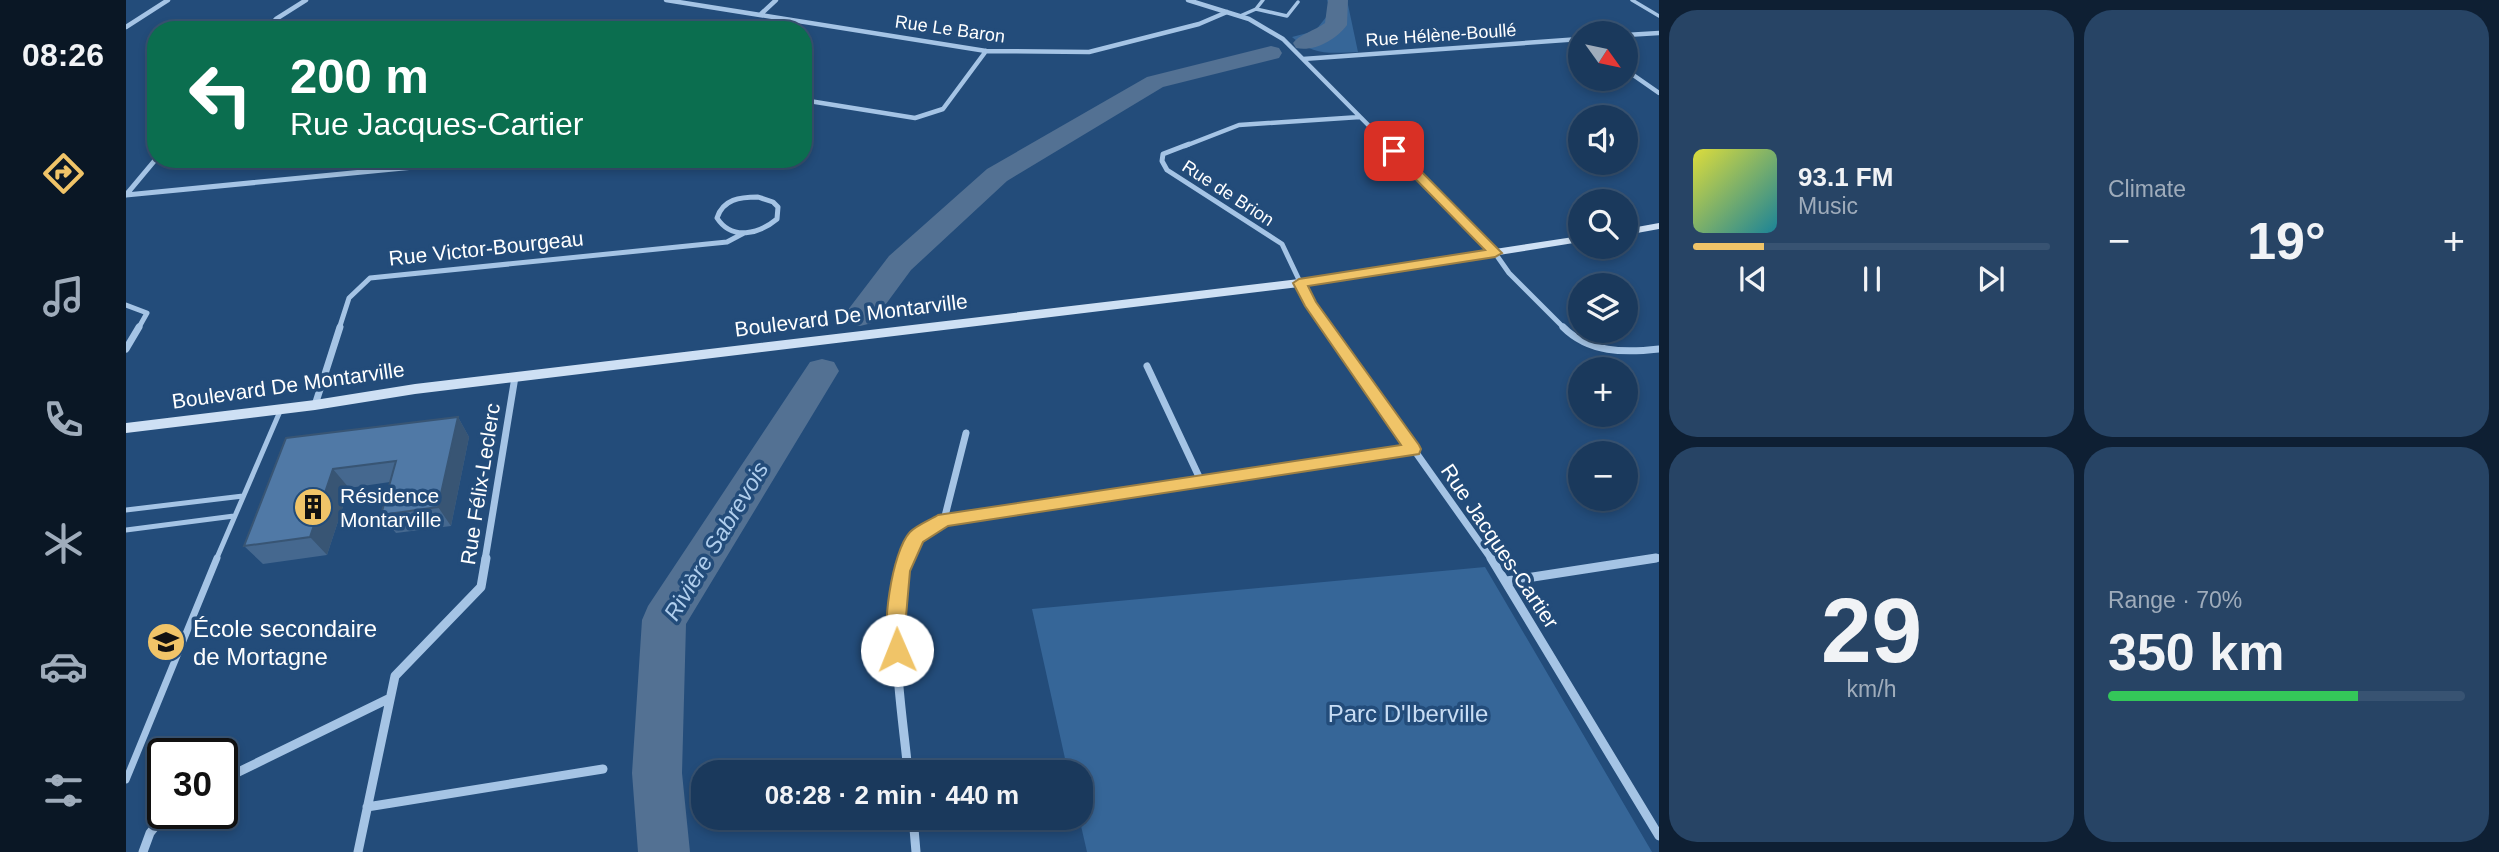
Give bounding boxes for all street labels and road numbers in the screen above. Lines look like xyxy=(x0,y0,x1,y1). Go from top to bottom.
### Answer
street label: Rue Le Baron xyxy=(894,11,1006,47)
street label: Rue Hélène-Boullé xyxy=(1365,20,1517,50)
street label: Rue de Brion xyxy=(1178,156,1278,230)
street label: Rue Victor-Bourgeau xyxy=(387,226,585,270)
street label: Boulevard De Montarville xyxy=(733,289,969,341)
street label: Boulevard De Montarville xyxy=(170,357,406,413)
street label: Rue Félix-Leclerc xyxy=(456,402,504,566)
street label: Rue Jacques-Cartier xyxy=(1437,460,1563,632)

